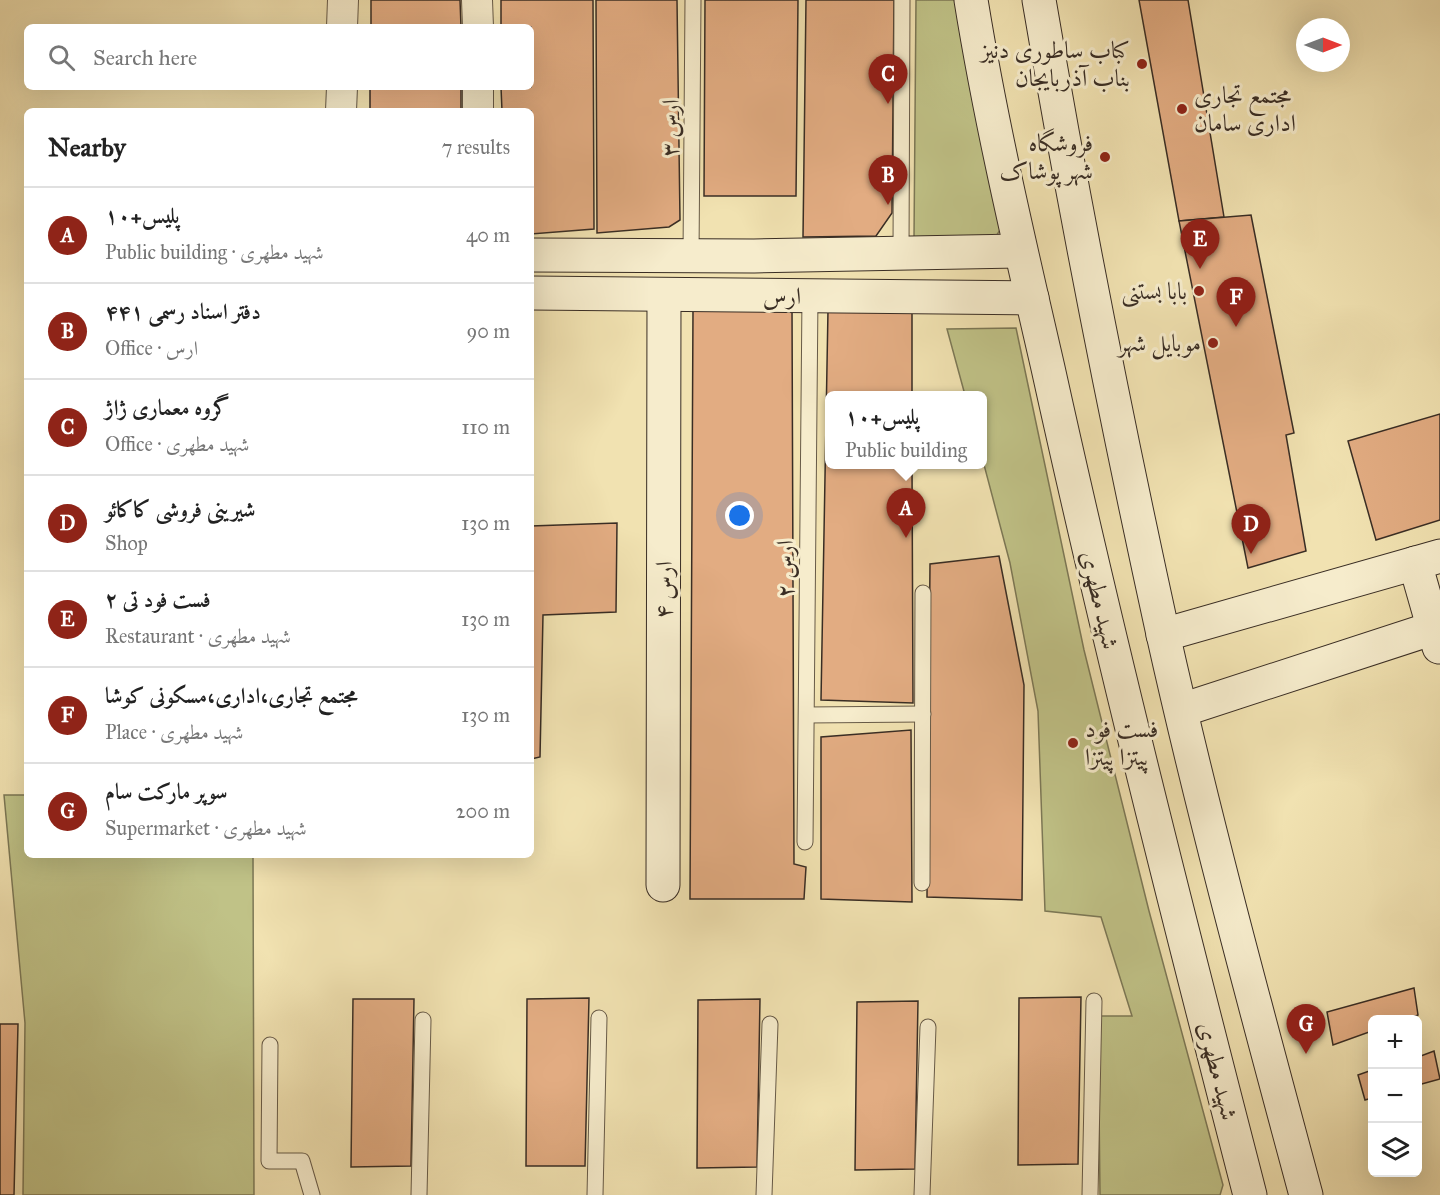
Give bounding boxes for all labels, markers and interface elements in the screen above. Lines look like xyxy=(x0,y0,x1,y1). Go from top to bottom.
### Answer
north arrow xyxy=(1296,18,1350,72)
search box xyxy=(24,24,534,90)
place label: کباب ساطوری دنیز بناب آذربایجان xyxy=(978,35,1130,93)
icon: search xyxy=(45,41,78,74)
text: Search here xyxy=(93,44,197,71)
pin: C xyxy=(868,54,908,104)
marker: کباب ساطوری دنیز بناب آذربایجان xyxy=(1135,57,1149,71)
place label: مجتمع تجاری اداری سامان xyxy=(1194,80,1296,138)
street label: ارس ۳ xyxy=(654,99,686,157)
marker: مجتمع تجاری اداری سامان xyxy=(1175,102,1189,116)
place label: فروشگاه شهر پوشاک xyxy=(999,128,1093,188)
text: Nearby xyxy=(48,131,126,163)
text: 7 results xyxy=(442,135,510,159)
marker: فروشگاه شهر پوشاک xyxy=(1098,150,1112,164)
pin: B xyxy=(868,156,908,205)
text: پلیس+۱۰ xyxy=(105,202,179,229)
pin: E xyxy=(1180,220,1220,269)
text: A xyxy=(61,223,74,247)
text: 40 m xyxy=(466,223,510,247)
text: Public building · شهید مطهری xyxy=(105,240,324,264)
place label: بابا بستنی xyxy=(1121,276,1187,308)
pin: F xyxy=(1216,278,1256,327)
street label: ارس xyxy=(763,281,801,311)
marker: بابا بستنی xyxy=(1192,284,1206,298)
text: دفتر اسناد رسمی ۴۴۱ xyxy=(105,298,261,325)
text: B xyxy=(61,319,74,343)
text: 90 m xyxy=(467,319,510,343)
place label: موبایل شهر xyxy=(1116,328,1201,360)
text: Office · ارس xyxy=(105,336,198,360)
marker: موبایل شهر xyxy=(1206,336,1220,350)
popup xyxy=(825,391,987,469)
text: گروه معماری ژاژ xyxy=(105,394,230,421)
text: پلیس+۱۰ xyxy=(845,403,919,430)
text: C xyxy=(61,415,74,439)
text: 110 m xyxy=(462,415,510,439)
text: Office · شهید مطهری xyxy=(105,432,249,456)
text: Public building xyxy=(845,438,967,462)
pin: A xyxy=(886,488,926,538)
text: شیرینی فروشی کاکائو xyxy=(105,496,256,523)
your location xyxy=(725,501,754,530)
pin: D xyxy=(1232,504,1270,554)
text: D xyxy=(60,511,75,535)
text: 130 m xyxy=(461,511,510,535)
text: Shop xyxy=(105,531,148,555)
street label: ارس ۲ xyxy=(770,540,800,598)
street label: شهید مطهری xyxy=(1074,548,1126,652)
street label: ارس ۴ xyxy=(649,561,679,619)
text: فست فود تی ۲ xyxy=(105,586,211,613)
text: E xyxy=(60,607,75,631)
text: 130 m xyxy=(461,607,510,631)
text: Restaurant · شهید مطهری xyxy=(105,624,291,648)
text: مجتمع تجاری،اداری،مسکونی کوشا xyxy=(105,682,358,709)
text: F xyxy=(61,703,74,727)
text: 130 m xyxy=(461,703,510,727)
place label: فست فود پیتزا پیتزا xyxy=(1085,714,1158,774)
text: Place · شهید مطهری xyxy=(105,720,244,744)
marker: فست فود پیتزا پیتزا xyxy=(1066,736,1080,750)
text: سوپر مارکت سام xyxy=(105,778,228,805)
text: G xyxy=(60,799,75,823)
text: 200 m xyxy=(456,799,510,823)
text: Supermarket · شهید مطهری xyxy=(105,816,307,840)
pin: G xyxy=(1286,1004,1326,1054)
map controls xyxy=(1368,1015,1422,1177)
button: + xyxy=(1368,1015,1422,1069)
street label: شهید مطهری xyxy=(1191,1019,1245,1123)
button: − xyxy=(1368,1069,1422,1123)
button: layers xyxy=(1368,1123,1422,1177)

